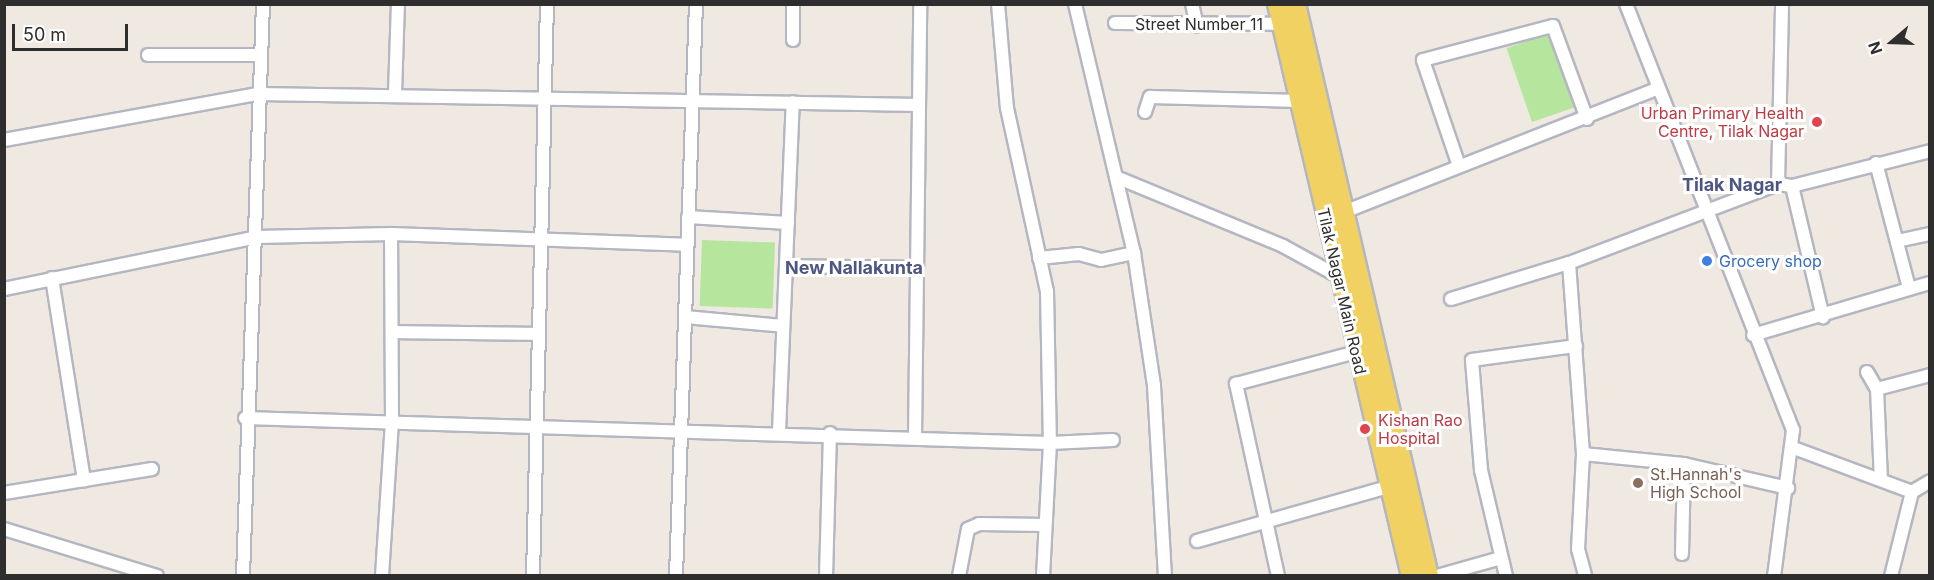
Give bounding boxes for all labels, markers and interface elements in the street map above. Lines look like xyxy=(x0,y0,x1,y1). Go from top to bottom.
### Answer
scale bar xyxy=(15,12,130,50)
north arrow xyxy=(1862,12,1922,72)
street label: Street Number 11 xyxy=(1135,14,1263,34)
text: 50 m xyxy=(23,24,66,45)
text: N xyxy=(1864,39,1886,57)
place label: Urban Primary Health Centre, Tilak Nagar xyxy=(1641,103,1804,141)
marker: Urban Primary Health Centre, Tilak Nagar xyxy=(1808,113,1826,131)
district label: Tilak Nagar xyxy=(1682,174,1782,196)
street label: Tilak Nagar Main Road xyxy=(1313,206,1371,376)
place label: Grocery shop xyxy=(1719,251,1822,271)
marker: Grocery shop xyxy=(1700,254,1714,268)
district label: New Nallakunta xyxy=(785,257,923,279)
place label: Kishan Rao Hospital xyxy=(1378,410,1463,448)
marker: Kishan Rao Hospital xyxy=(1356,420,1374,438)
place label: St.Hannah's High School xyxy=(1650,464,1742,502)
marker: St.Hannah's High School xyxy=(1631,476,1645,490)

